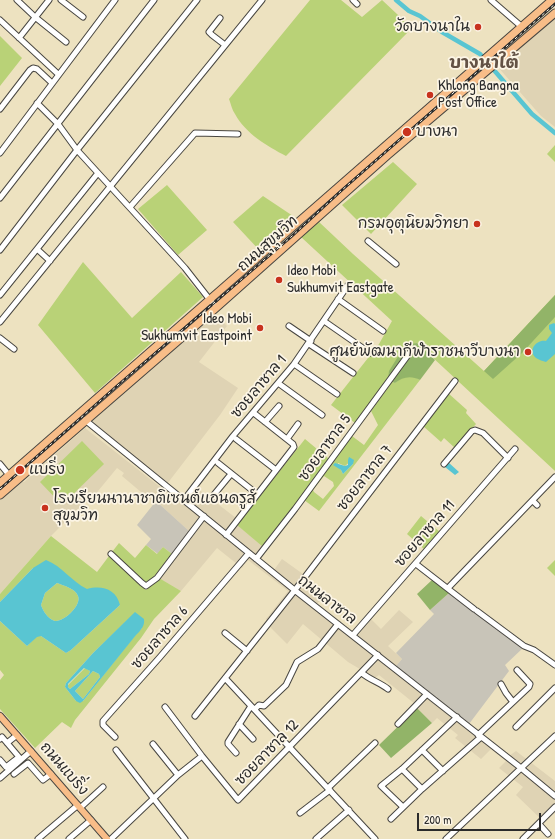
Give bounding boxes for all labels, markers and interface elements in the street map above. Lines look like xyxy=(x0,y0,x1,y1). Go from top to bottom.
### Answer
place label: วัดบางนาใน xyxy=(395,18,470,36)
marker: วัดบางนาใน xyxy=(473,22,483,32)
district label: บางนาใต้ xyxy=(449,53,519,73)
place label: Khlong Bangna Post Office xyxy=(438,77,519,112)
marker: Khlong Bangna Post Office xyxy=(425,90,435,100)
place label: บางนา xyxy=(416,123,458,141)
marker: บางนา xyxy=(401,126,413,138)
street label: ถนนสุขุมวิท xyxy=(234,212,302,276)
place label: กรมอุตุนิยมวิทยา xyxy=(358,215,469,233)
marker: กรมอุตุนิยมวิทยา xyxy=(472,219,482,229)
place label: Ideo Mobi Sukhumvit Eastgate xyxy=(287,262,394,297)
marker: Ideo Mobi Sukhumvit Eastgate xyxy=(274,275,284,285)
place label: Ideo Mobi Sukhumvit Eastpoint xyxy=(141,310,252,345)
marker: Ideo Mobi Sukhumvit Eastpoint xyxy=(255,323,265,333)
place label: ศูนย์พัฒนากีฬาราชนาวีบางนา xyxy=(330,343,520,361)
marker: ศูนย์พัฒนากีฬาราชนาวีบางนา xyxy=(523,347,533,357)
street label: ซอยลาซาล 1 xyxy=(227,352,291,422)
street label: ซอยลาซาล 5 xyxy=(295,411,355,485)
street label: ซอยลาซาล 7 xyxy=(334,441,396,515)
place label: แบริ่ง xyxy=(29,461,65,479)
marker: แบริ่ง xyxy=(14,464,26,476)
place label: โรงเรียนนานาชาติเซนต์แอนดรูส์ สุขุมวิท xyxy=(53,490,256,525)
street label: ซอยลาซาล 11 xyxy=(391,497,459,571)
marker: โรงเรียนนานาชาติเซนต์แอนดรูส์ สุขุมวิท xyxy=(40,503,50,513)
street label: ถนนลาซาล xyxy=(294,571,360,629)
street label: ซอยลาซาล 6 xyxy=(128,603,192,673)
street label: ซอยลาซาล 12 xyxy=(231,716,303,790)
street label: ถนนแบริ่ง xyxy=(36,739,92,799)
scale bar xyxy=(419,805,543,831)
text: 200 m xyxy=(424,811,451,828)

